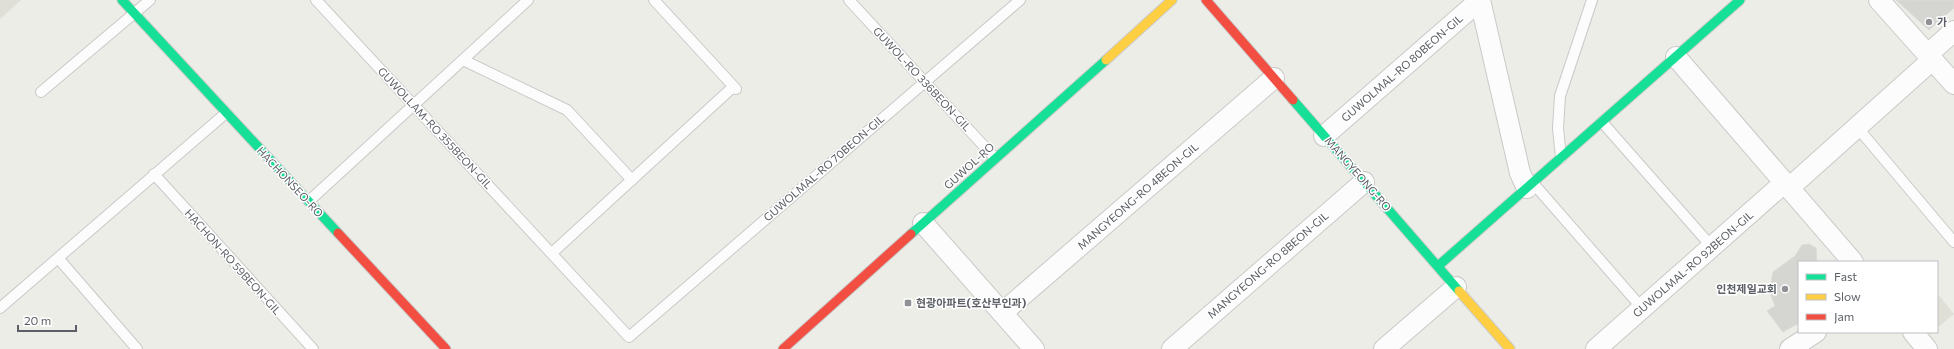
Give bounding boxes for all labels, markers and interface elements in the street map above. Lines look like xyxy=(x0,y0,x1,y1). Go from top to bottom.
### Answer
street label: GUWOLMAL-RO 80BEON-GIL xyxy=(1338,11,1465,124)
place label: 가 xyxy=(1937,15,1947,28)
marker: 가 xyxy=(1924,17,1934,27)
street label: GUWOL-RO 336BEON-GIL xyxy=(871,24,974,133)
street label: GUWOLLAM-RO 355BEON-GIL xyxy=(376,64,495,191)
street label: GUWOLMAL-RO 70BEON-GIL xyxy=(761,112,887,224)
street label: MANGYEONG-RO xyxy=(1323,134,1394,213)
street label: GUWOL-RO xyxy=(941,140,997,192)
street label: MANGYEONG-RO 4BEON-GIL xyxy=(1075,140,1201,252)
street label: HACHONSEO-RO xyxy=(254,144,326,220)
street label: HACHON-RO 59BEON-GIL xyxy=(183,206,284,317)
street label: GUWOLMAL-RO 92BEON-GIL xyxy=(1630,208,1756,320)
street label: MANGYEONG-RO 8BEON-GIL xyxy=(1205,209,1331,321)
legend xyxy=(1798,261,1938,333)
text: Fast xyxy=(1834,269,1857,283)
place label: 인천제일교회 xyxy=(1716,282,1777,295)
marker: 인천제일교회 xyxy=(1780,284,1790,294)
text: Slow xyxy=(1834,289,1861,303)
place label: 현광아파트(호산부인과) xyxy=(916,296,1027,309)
marker: 현광아파트(호산부인과) xyxy=(903,298,913,308)
scale bar xyxy=(18,307,76,333)
text: Jam xyxy=(1834,309,1854,324)
text: 20 m xyxy=(24,313,51,327)

